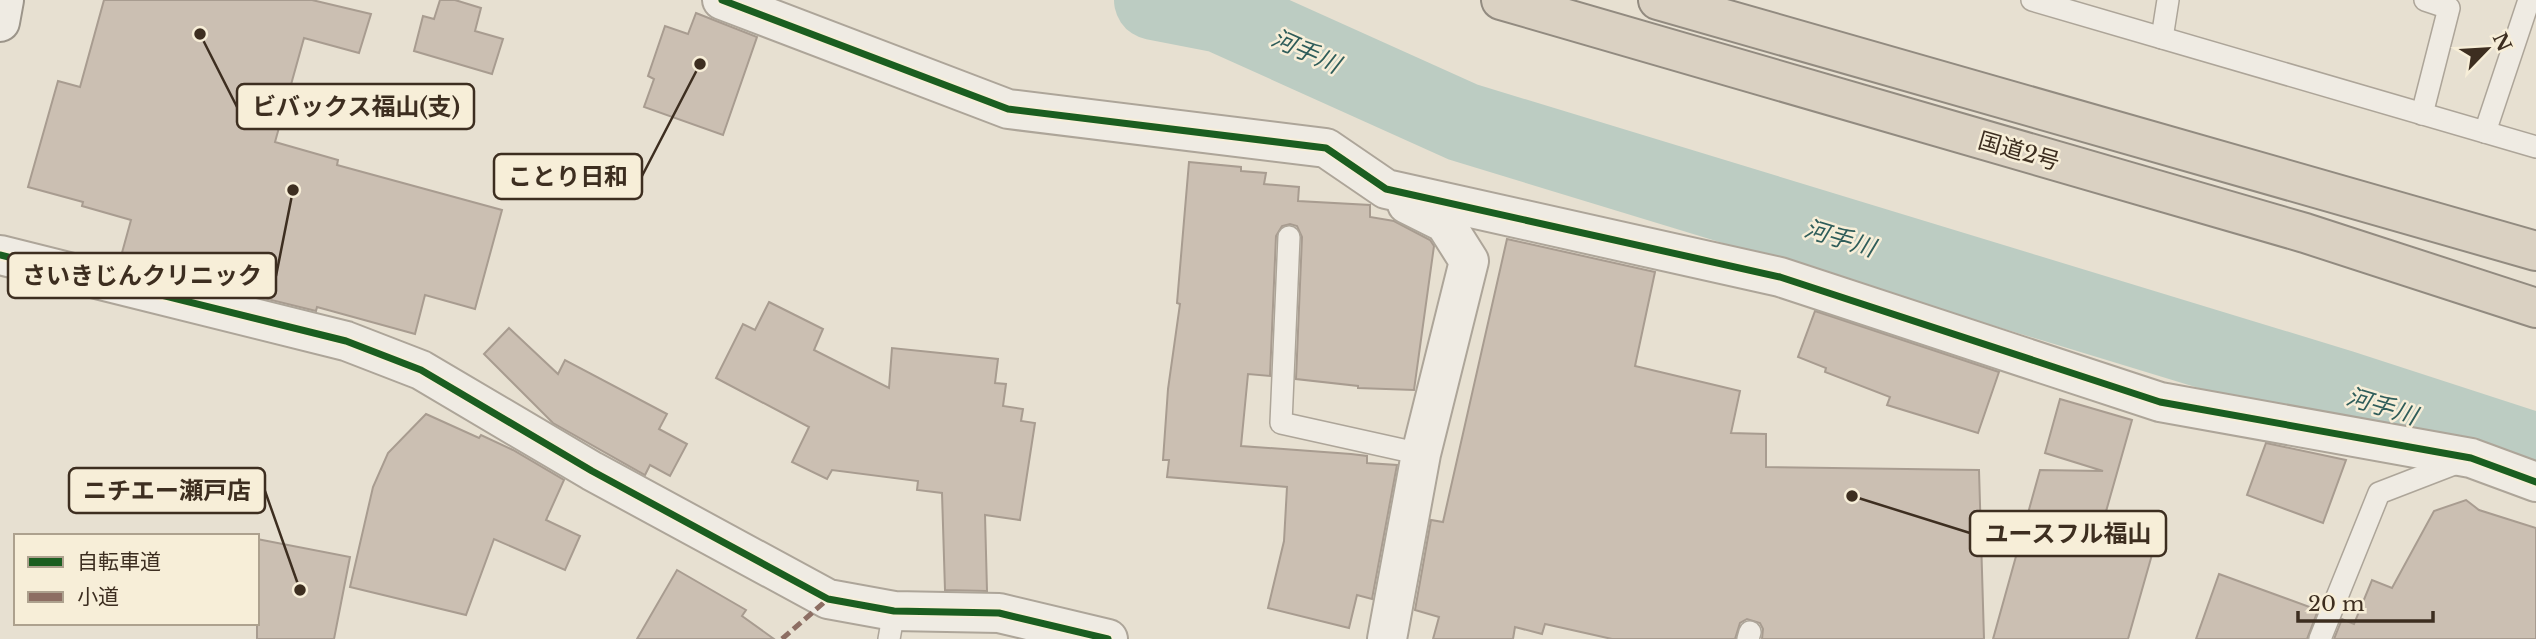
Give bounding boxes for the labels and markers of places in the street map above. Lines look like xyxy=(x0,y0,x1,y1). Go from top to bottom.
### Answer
callout: ビバックス福山(支) xyxy=(237,84,474,129)
callout: ことり日和 xyxy=(494,154,642,199)
callout: さいきじんクリニック xyxy=(8,253,276,298)
callout: ニチエー瀬戸店 xyxy=(69,468,265,513)
callout: ユースフル福山 xyxy=(1970,511,2166,556)

